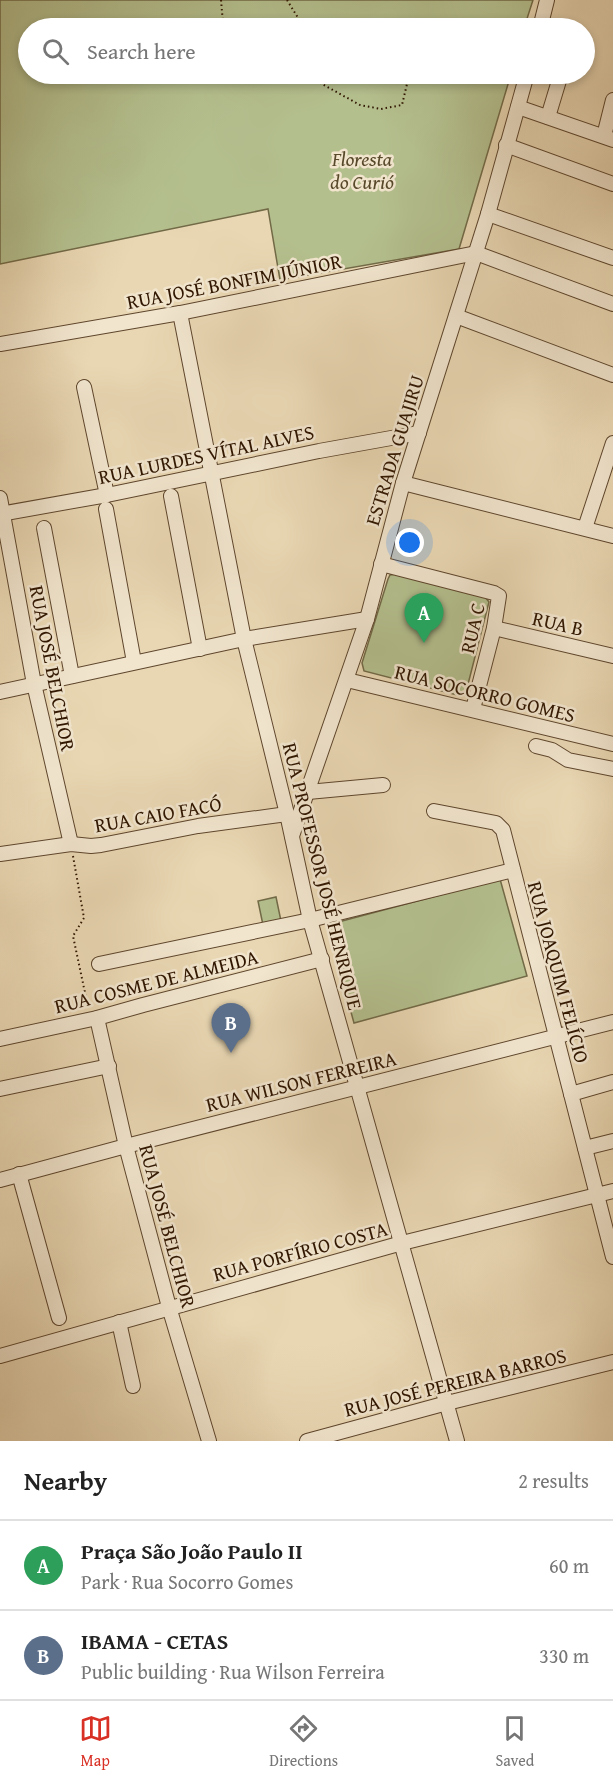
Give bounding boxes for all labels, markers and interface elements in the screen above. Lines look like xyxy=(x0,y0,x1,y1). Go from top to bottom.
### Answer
search box xyxy=(18,18,595,84)
icon: search xyxy=(39,35,72,68)
text: Search here xyxy=(87,35,196,67)
park label: Floresta do Curió xyxy=(330,144,394,196)
street label: RUA JOSÉ BONFIM JÚNIOR xyxy=(124,246,345,316)
street label: ESTRADA GUAJIRU xyxy=(357,371,431,529)
street label: RUA LURDES VÍTAL ALVES xyxy=(96,417,316,491)
your location xyxy=(395,528,424,557)
street label: RUA JOSÉ BELCHIOR xyxy=(23,583,83,754)
pin: A xyxy=(404,594,444,643)
street label: RUA C xyxy=(452,600,492,656)
street label: RUA B xyxy=(530,603,586,643)
street label: RUA SOCORRO GOMES xyxy=(392,657,578,729)
street label: RUA PROFESSOR JOSÉ HENRIQUE xyxy=(276,739,370,1013)
street label: RUA CAIO FACÓ xyxy=(92,789,224,839)
street label: RUA JOAQUIM FELÍCIO xyxy=(521,878,597,1066)
street label: RUA COSME DE ALMEIDA xyxy=(51,942,261,1020)
pin: B xyxy=(212,1004,250,1053)
street label: RUA WILSON FERREIRA xyxy=(203,1043,399,1119)
street label: RUA JOSÉ BELCHIOR xyxy=(132,1141,204,1311)
street label: RUA PORFÍRIO COSTA xyxy=(209,1214,391,1288)
street label: RUA JOSÉ PEREIRA BARROS xyxy=(341,1340,569,1424)
text: Nearby xyxy=(24,1461,107,1500)
text: 2 results xyxy=(518,1466,589,1495)
text: Praça São João Paulo II xyxy=(81,1535,303,1567)
text: A xyxy=(37,1551,50,1580)
text: 60 m xyxy=(549,1551,589,1580)
text: Park · Rua Socorro Gomes xyxy=(81,1567,293,1596)
text: IBAMA - CETAS xyxy=(81,1625,228,1657)
text: B xyxy=(37,1641,50,1670)
text: 330 m xyxy=(539,1641,589,1670)
text: Public building · Rua Wilson Ferreira xyxy=(81,1657,385,1686)
tab: Map xyxy=(79,1712,112,1772)
tab: Directions xyxy=(269,1712,338,1772)
tab: Saved xyxy=(495,1712,534,1772)

